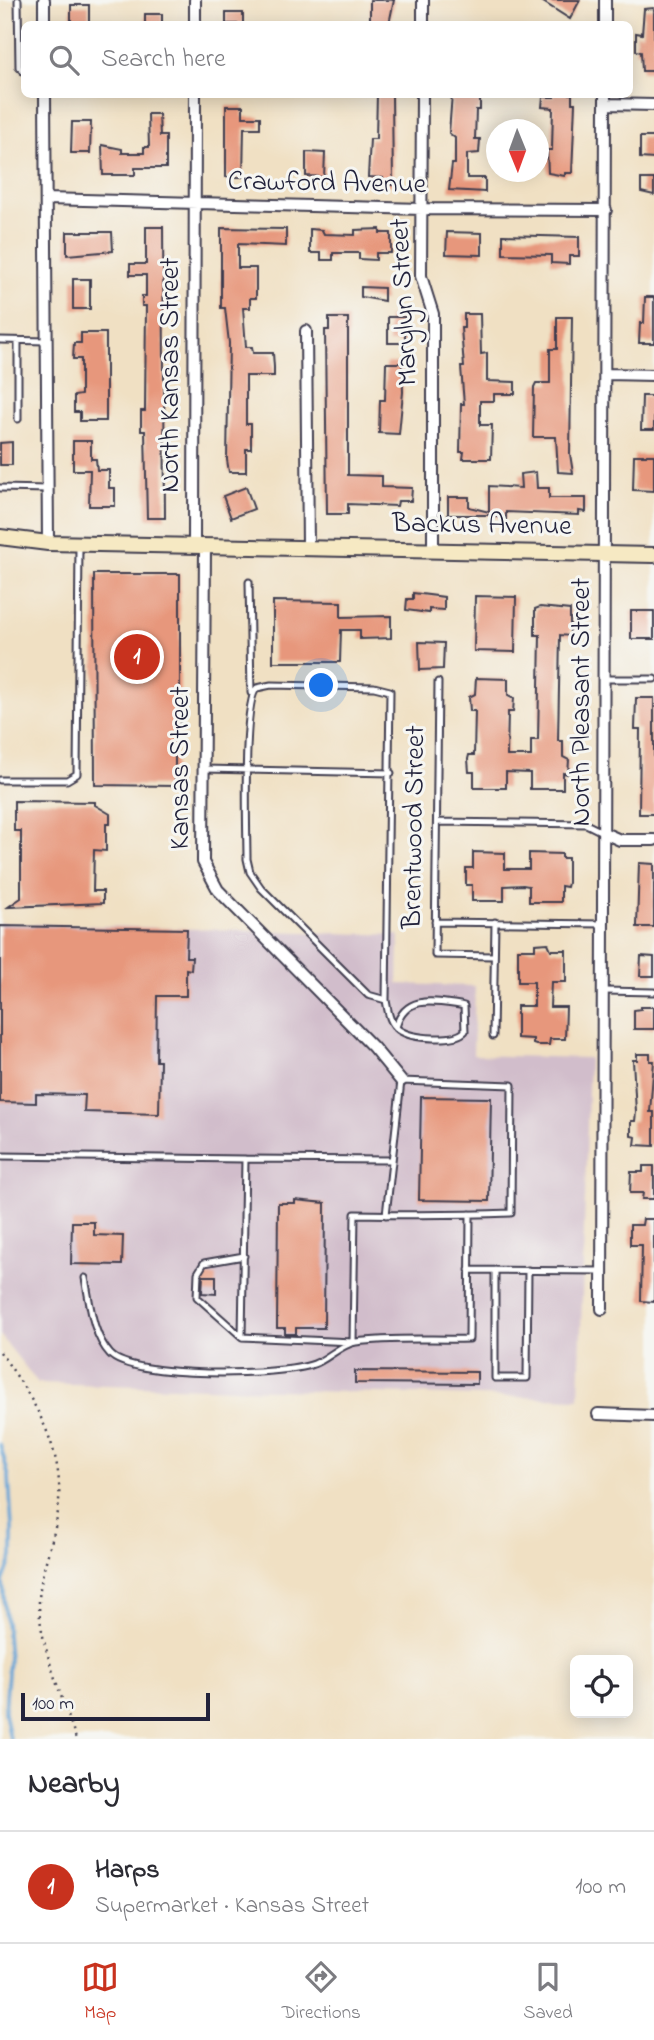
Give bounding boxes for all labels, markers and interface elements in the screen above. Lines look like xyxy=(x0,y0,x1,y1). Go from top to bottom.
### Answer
search box xyxy=(21,21,633,98)
icon: search xyxy=(45,41,83,79)
text: Search here xyxy=(101,41,226,79)
north arrow xyxy=(486,119,549,182)
street label: Crawford Avenue xyxy=(227,162,427,206)
street label: Marylyn Street xyxy=(380,217,430,387)
street label: North Kansas Street xyxy=(151,257,192,493)
street label: Backus Avenue xyxy=(391,504,573,548)
street label: North Pleasant Street xyxy=(562,578,603,826)
pin: 1 xyxy=(114,631,160,683)
your location xyxy=(304,668,338,702)
street label: Kansas Street xyxy=(161,686,202,850)
street label: Brentwood Street xyxy=(393,725,437,930)
map controls xyxy=(570,1655,633,1718)
button: locate xyxy=(570,1655,633,1718)
scale bar xyxy=(21,1690,210,1722)
text: 100 m xyxy=(32,1691,74,1718)
text: Nearby xyxy=(28,1763,120,1807)
text: Harps xyxy=(95,1852,160,1890)
text: 1 xyxy=(47,1871,55,1904)
text: 100 m xyxy=(575,1871,626,1904)
text: Supermarket · Kansas Street xyxy=(95,1890,369,1923)
tab: Map xyxy=(81,1958,119,2027)
tab: Directions xyxy=(282,1958,361,2027)
tab: Saved xyxy=(523,1958,573,2027)

